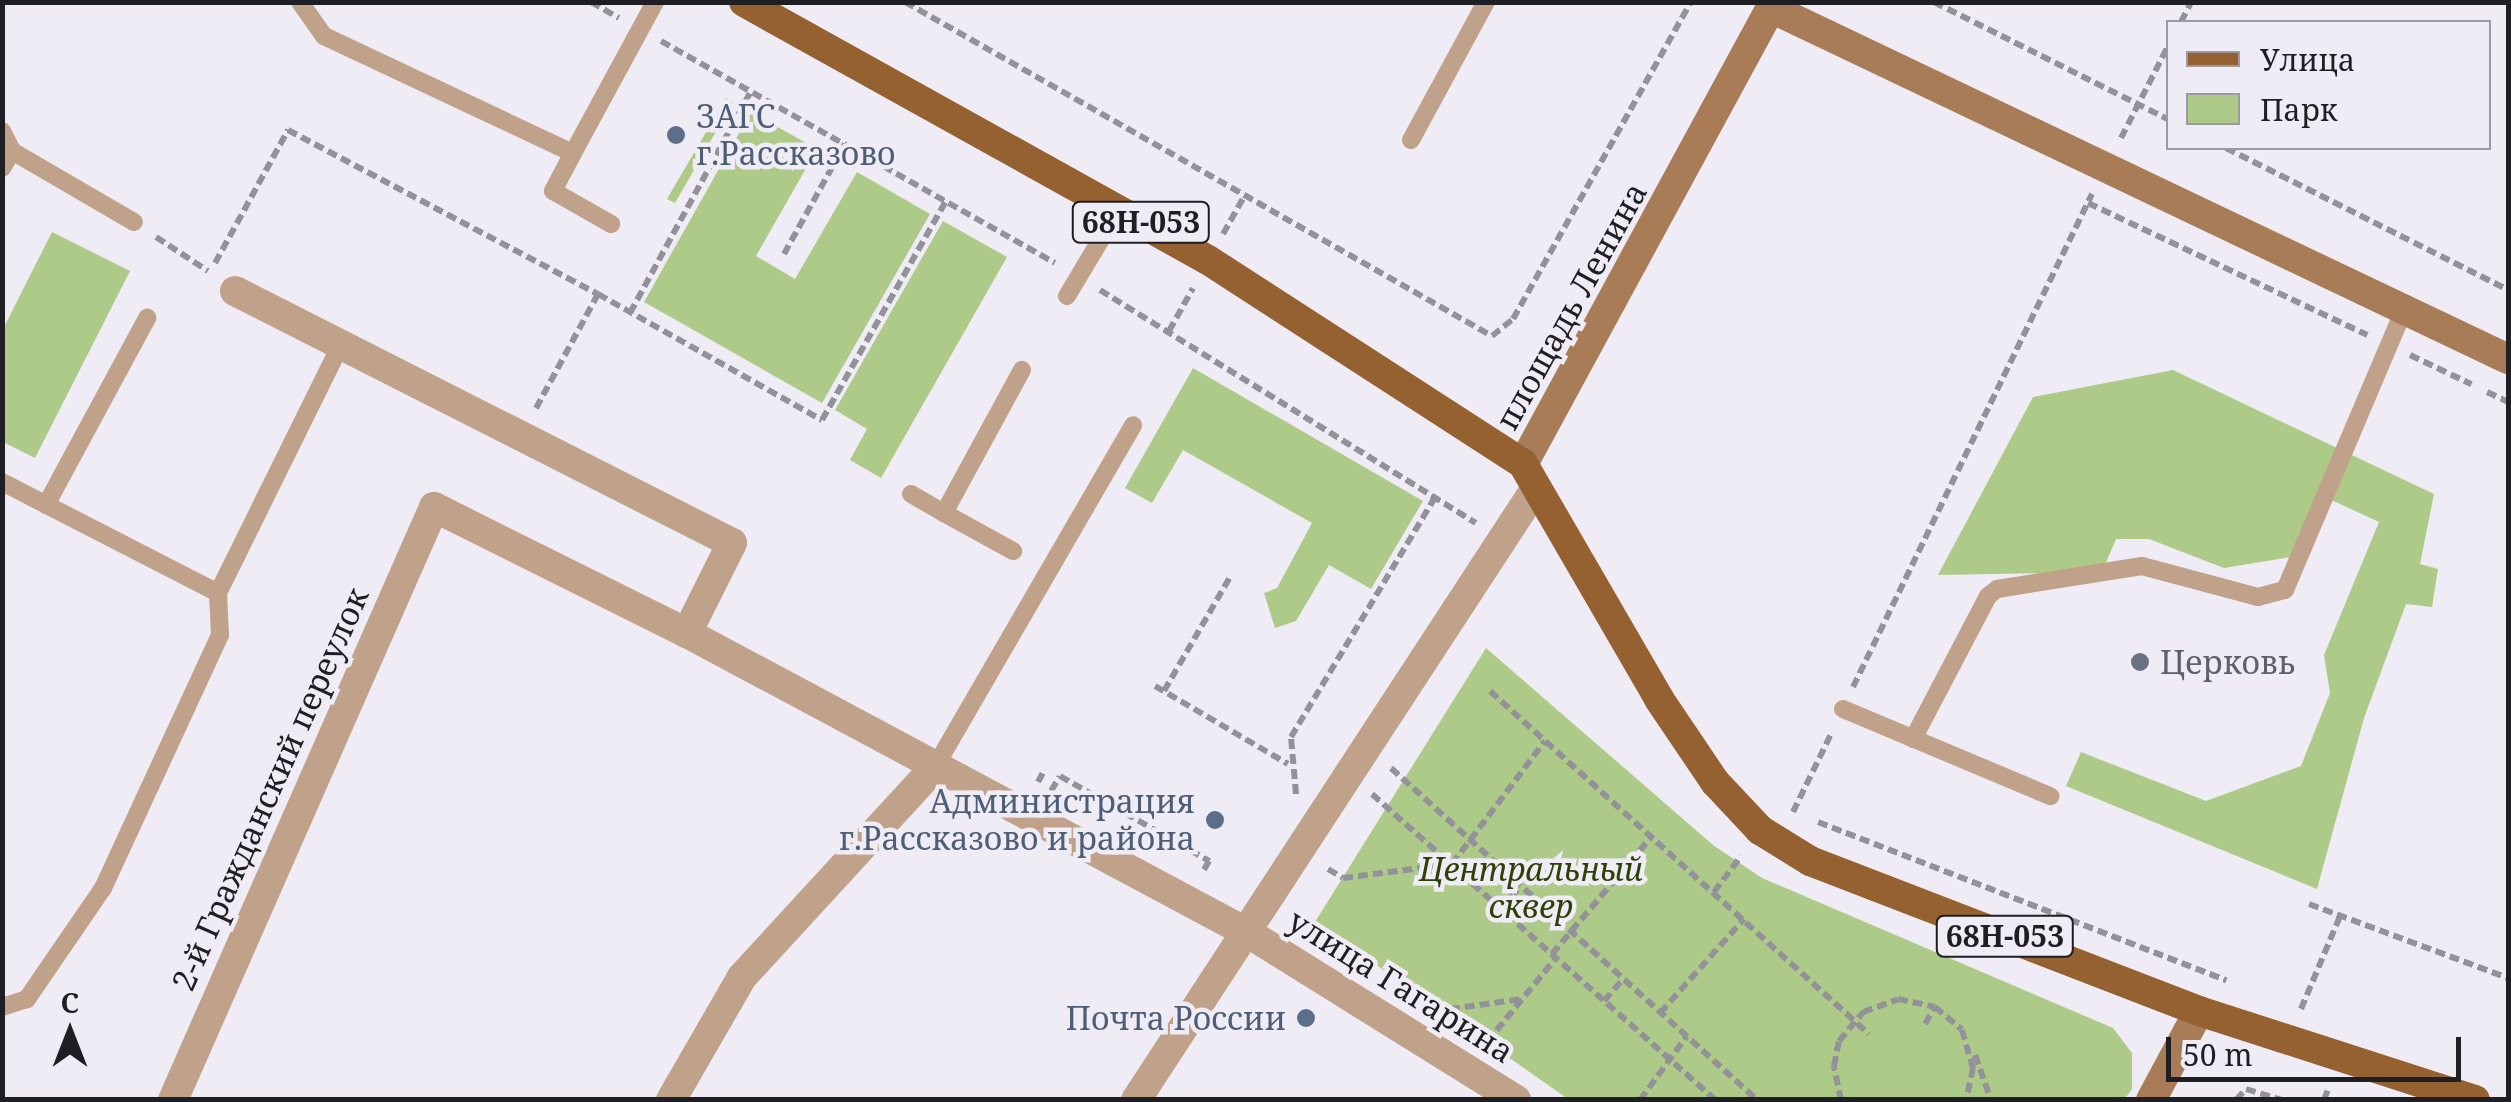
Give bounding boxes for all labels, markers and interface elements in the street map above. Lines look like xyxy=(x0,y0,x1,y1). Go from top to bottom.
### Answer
legend xyxy=(2166,20,2491,150)
text: Улица xyxy=(2260,39,2355,80)
text: Парк xyxy=(2260,89,2338,130)
place label: ЗАГС г.Рассказово xyxy=(696,98,896,173)
marker: ЗАГС г.Рассказово xyxy=(665,124,687,146)
street label: площадь Ленина xyxy=(1487,176,1655,436)
road number: 68Н-053 xyxy=(1071,197,1211,247)
street label: 2-й Гражданский переулок xyxy=(164,582,376,996)
place label: Церковь xyxy=(2160,643,2295,681)
marker: Церковь xyxy=(2129,651,2151,673)
place label: Администрация г.Рассказово и района xyxy=(839,783,1195,858)
marker: Администрация г.Рассказово и района xyxy=(1204,809,1226,831)
park label: Центральный сквер xyxy=(1419,851,1643,926)
street label: улица Гагарина xyxy=(1281,901,1521,1071)
road number: 68Н-053 xyxy=(1935,911,2075,961)
north arrow xyxy=(20,982,120,1082)
text: С xyxy=(61,983,79,1021)
place label: Почта России xyxy=(1066,999,1286,1037)
marker: Почта России xyxy=(1295,1007,1317,1029)
scale bar xyxy=(2171,1017,2466,1079)
text: 50 m xyxy=(2183,1034,2253,1075)

